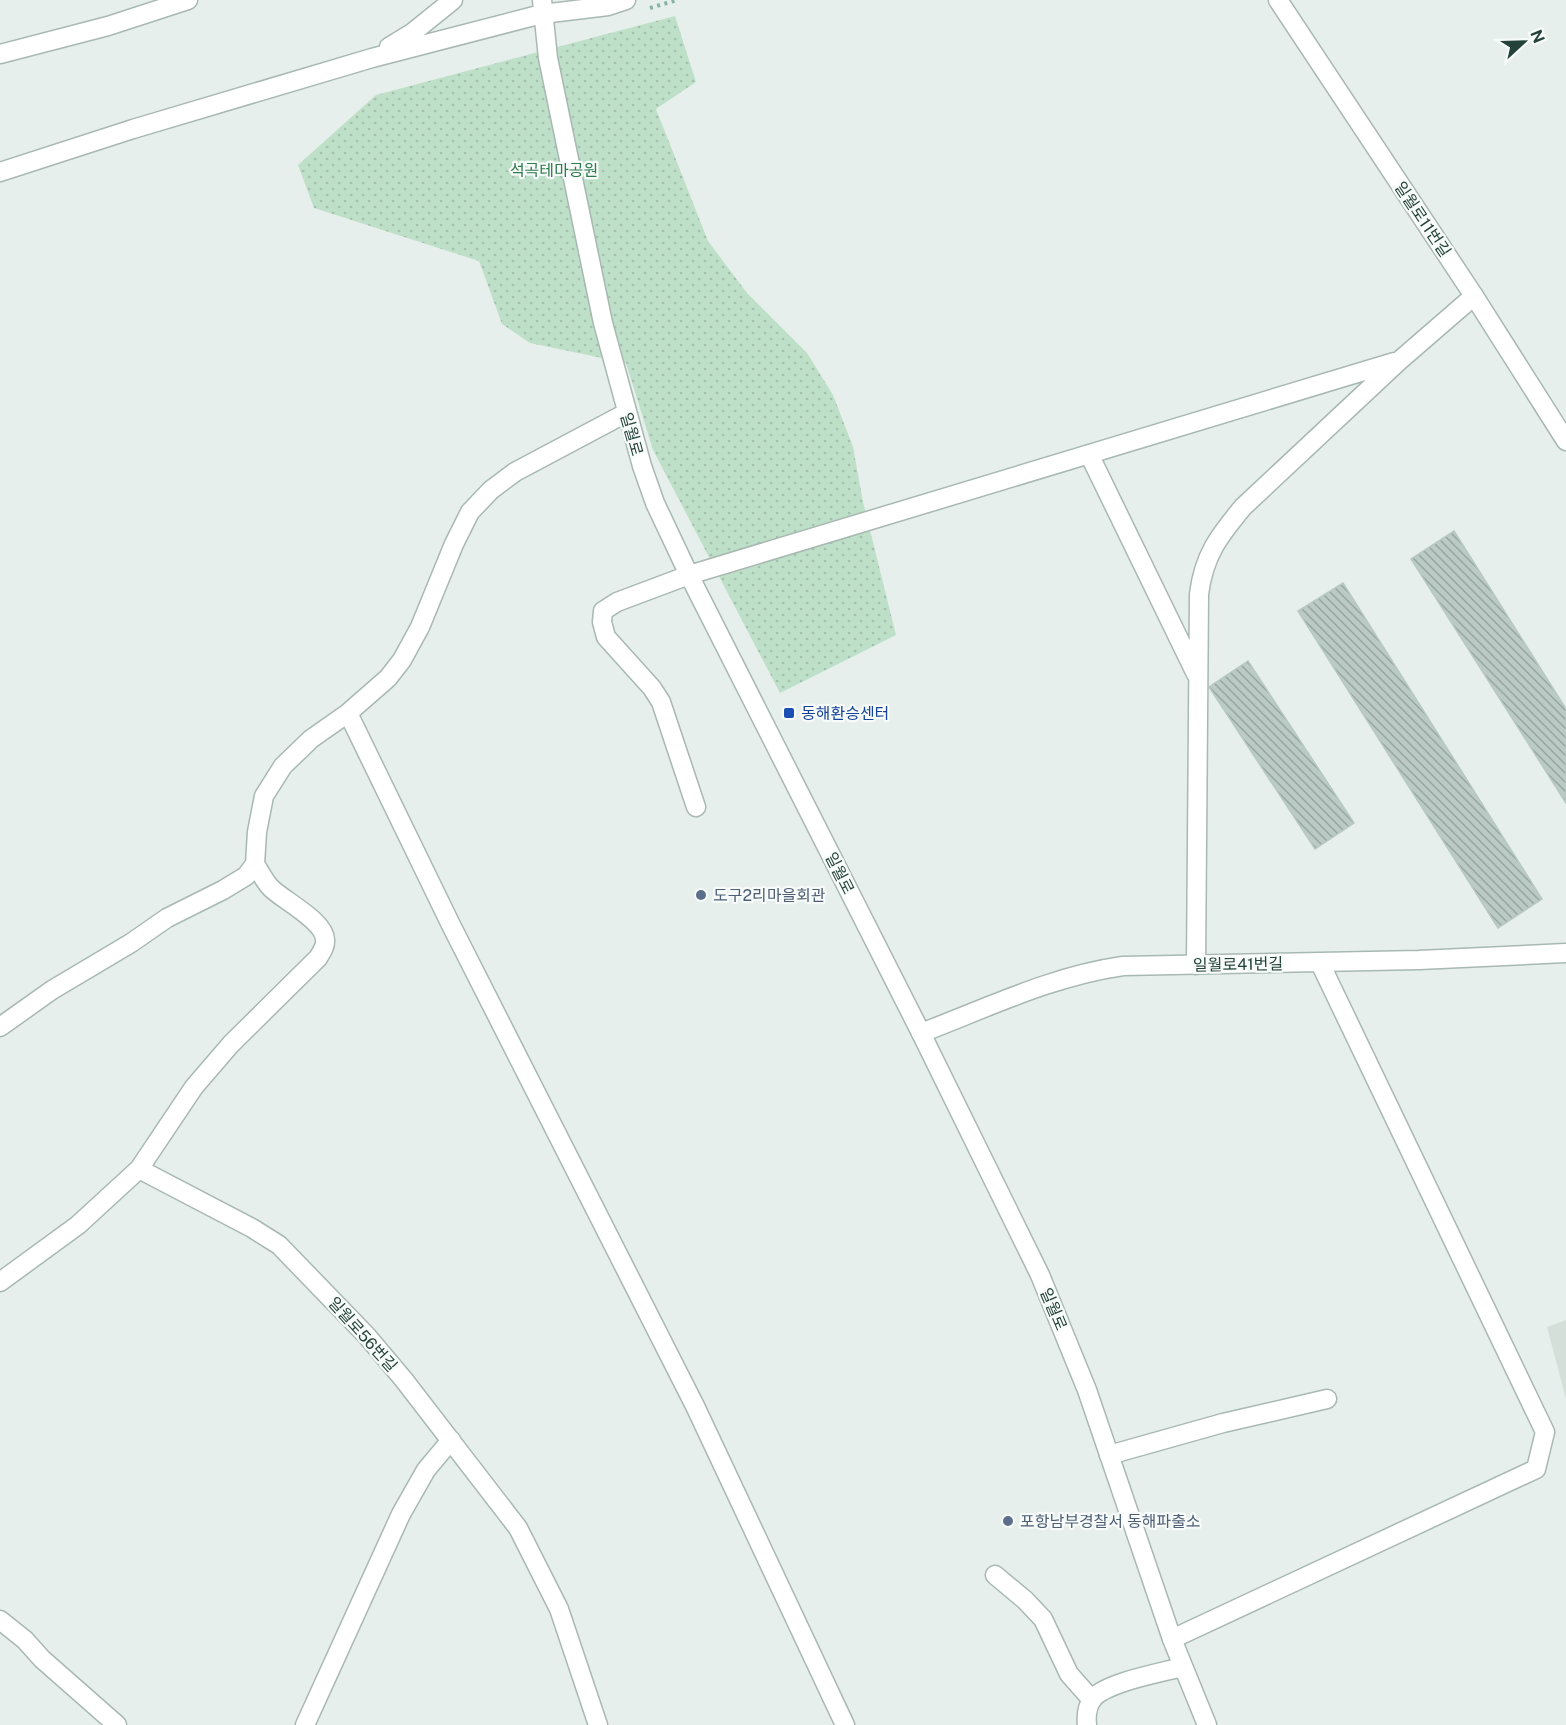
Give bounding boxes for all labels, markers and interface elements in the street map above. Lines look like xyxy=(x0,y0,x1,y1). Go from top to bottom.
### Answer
north arrow xyxy=(1494,12,1554,72)
text: N xyxy=(1526,27,1549,46)
park label: 석곡테마공원 xyxy=(510,161,598,180)
street label: 일월로11번길 xyxy=(1390,178,1455,260)
street label: 일월로 xyxy=(616,410,647,458)
place label: 동해환승센터 xyxy=(801,704,889,723)
marker: 동해환승센터 xyxy=(782,706,796,720)
street label: 일월로 xyxy=(821,849,858,897)
place label: 도구2리마을회관 xyxy=(713,886,826,905)
marker: 도구2리마을회관 xyxy=(694,888,708,902)
street label: 일월로41번길 xyxy=(1193,954,1283,975)
street label: 일월로 xyxy=(1036,1285,1071,1333)
street label: 일월로56번길 xyxy=(324,1293,401,1376)
place label: 포항남부경찰서 동해파출소 xyxy=(1020,1512,1201,1531)
marker: 포항남부경찰서 동해파출소 xyxy=(1001,1514,1015,1528)

